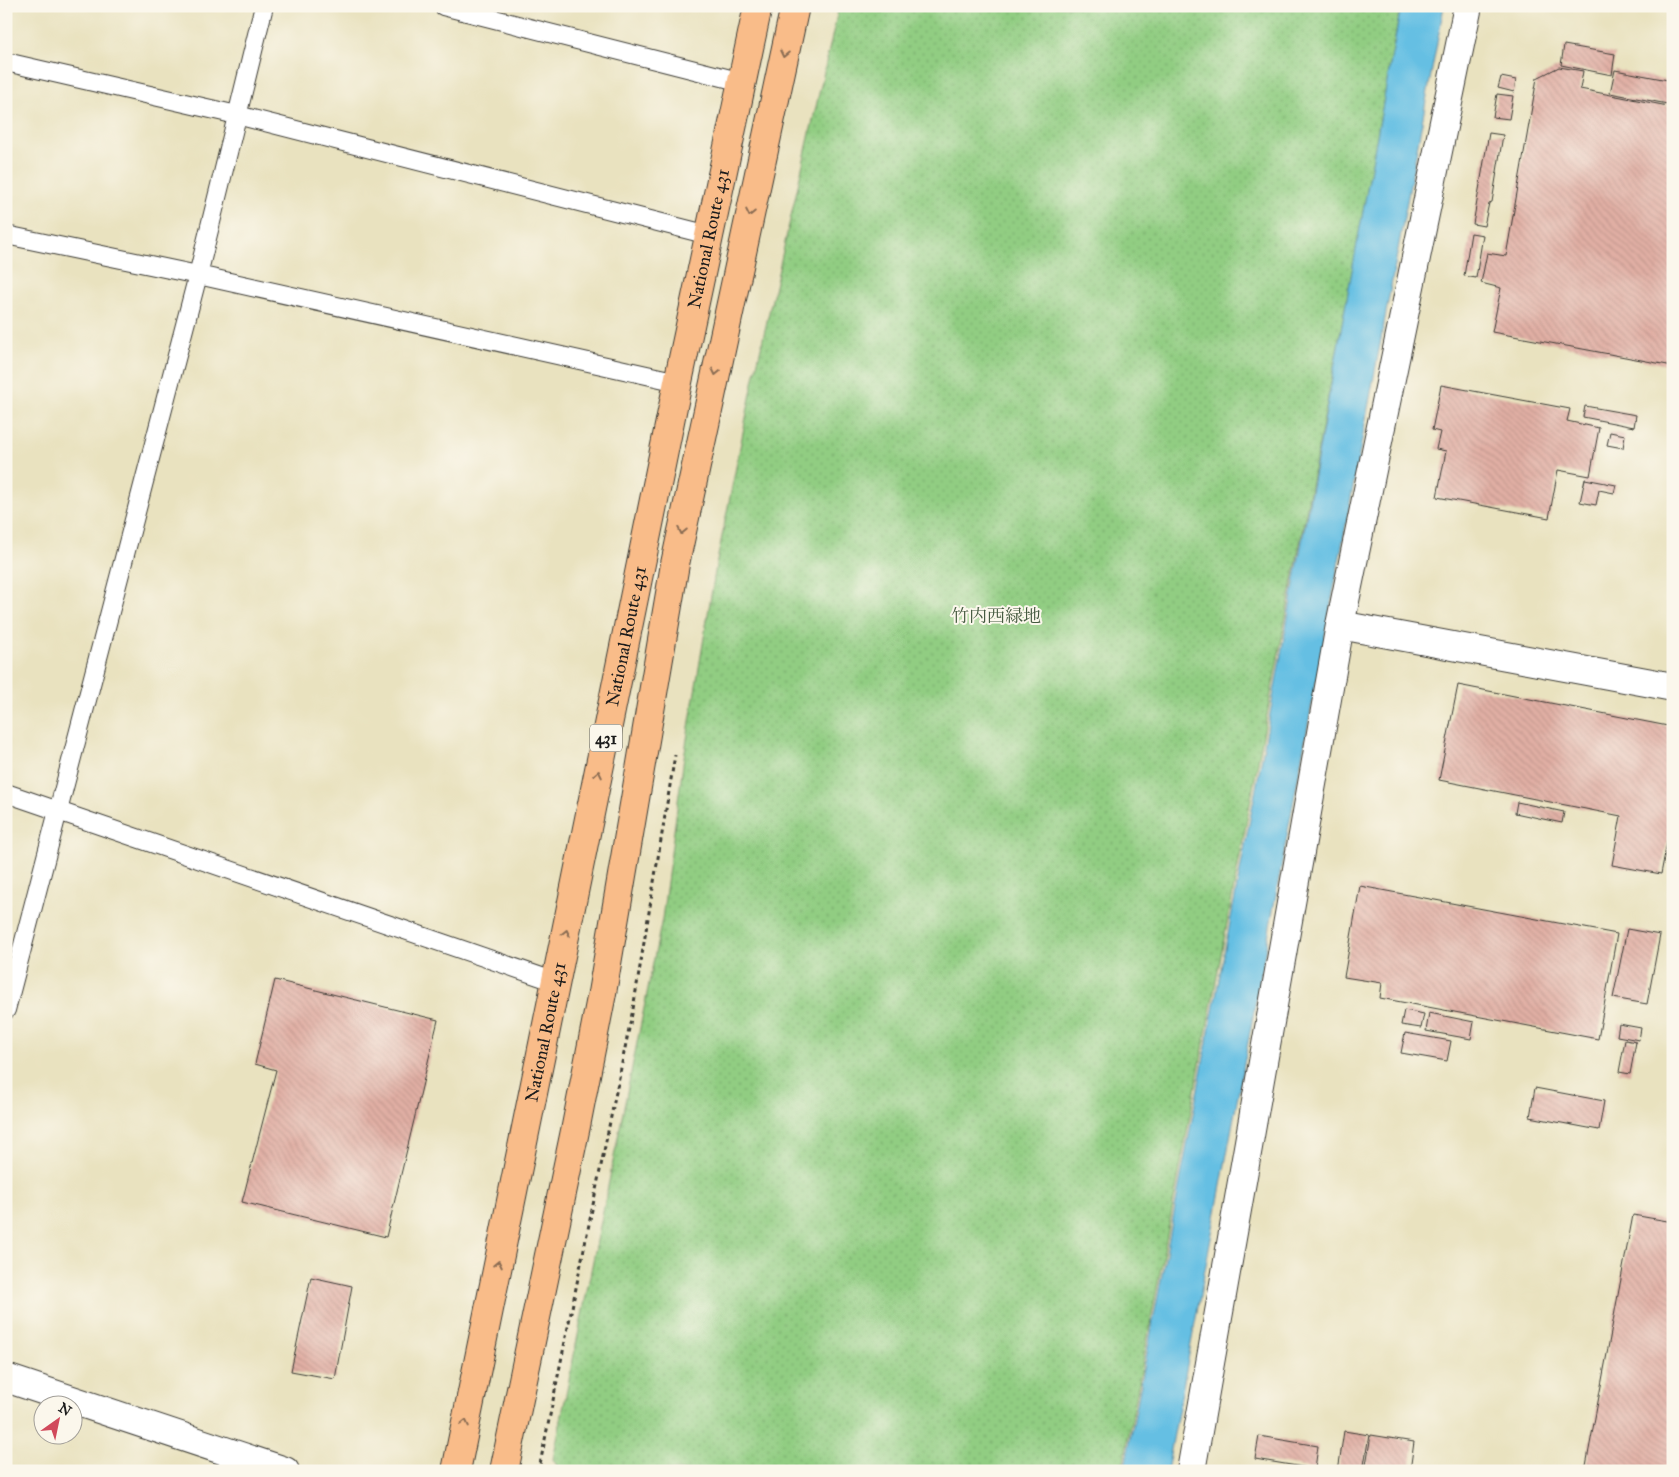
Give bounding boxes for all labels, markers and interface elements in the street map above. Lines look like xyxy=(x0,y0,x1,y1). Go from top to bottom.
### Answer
one-way arrow xyxy=(779,49,790,58)
street label: National Route 431 xyxy=(683,167,734,311)
one-way arrow xyxy=(745,208,756,217)
one-way arrow xyxy=(711,367,722,376)
one-way arrow xyxy=(678,526,688,535)
street label: National Route 431 xyxy=(601,564,651,708)
park label: 竹内西緑地 xyxy=(951,605,1041,627)
road number: 431 xyxy=(590,724,622,751)
one-way arrow xyxy=(593,770,603,778)
one-way arrow xyxy=(560,929,571,938)
street label: National Route 431 xyxy=(520,960,570,1104)
one-way arrow xyxy=(493,1259,503,1268)
north arrow xyxy=(32,1394,82,1444)
text: N xyxy=(55,1399,75,1420)
one-way arrow xyxy=(460,1419,470,1427)

